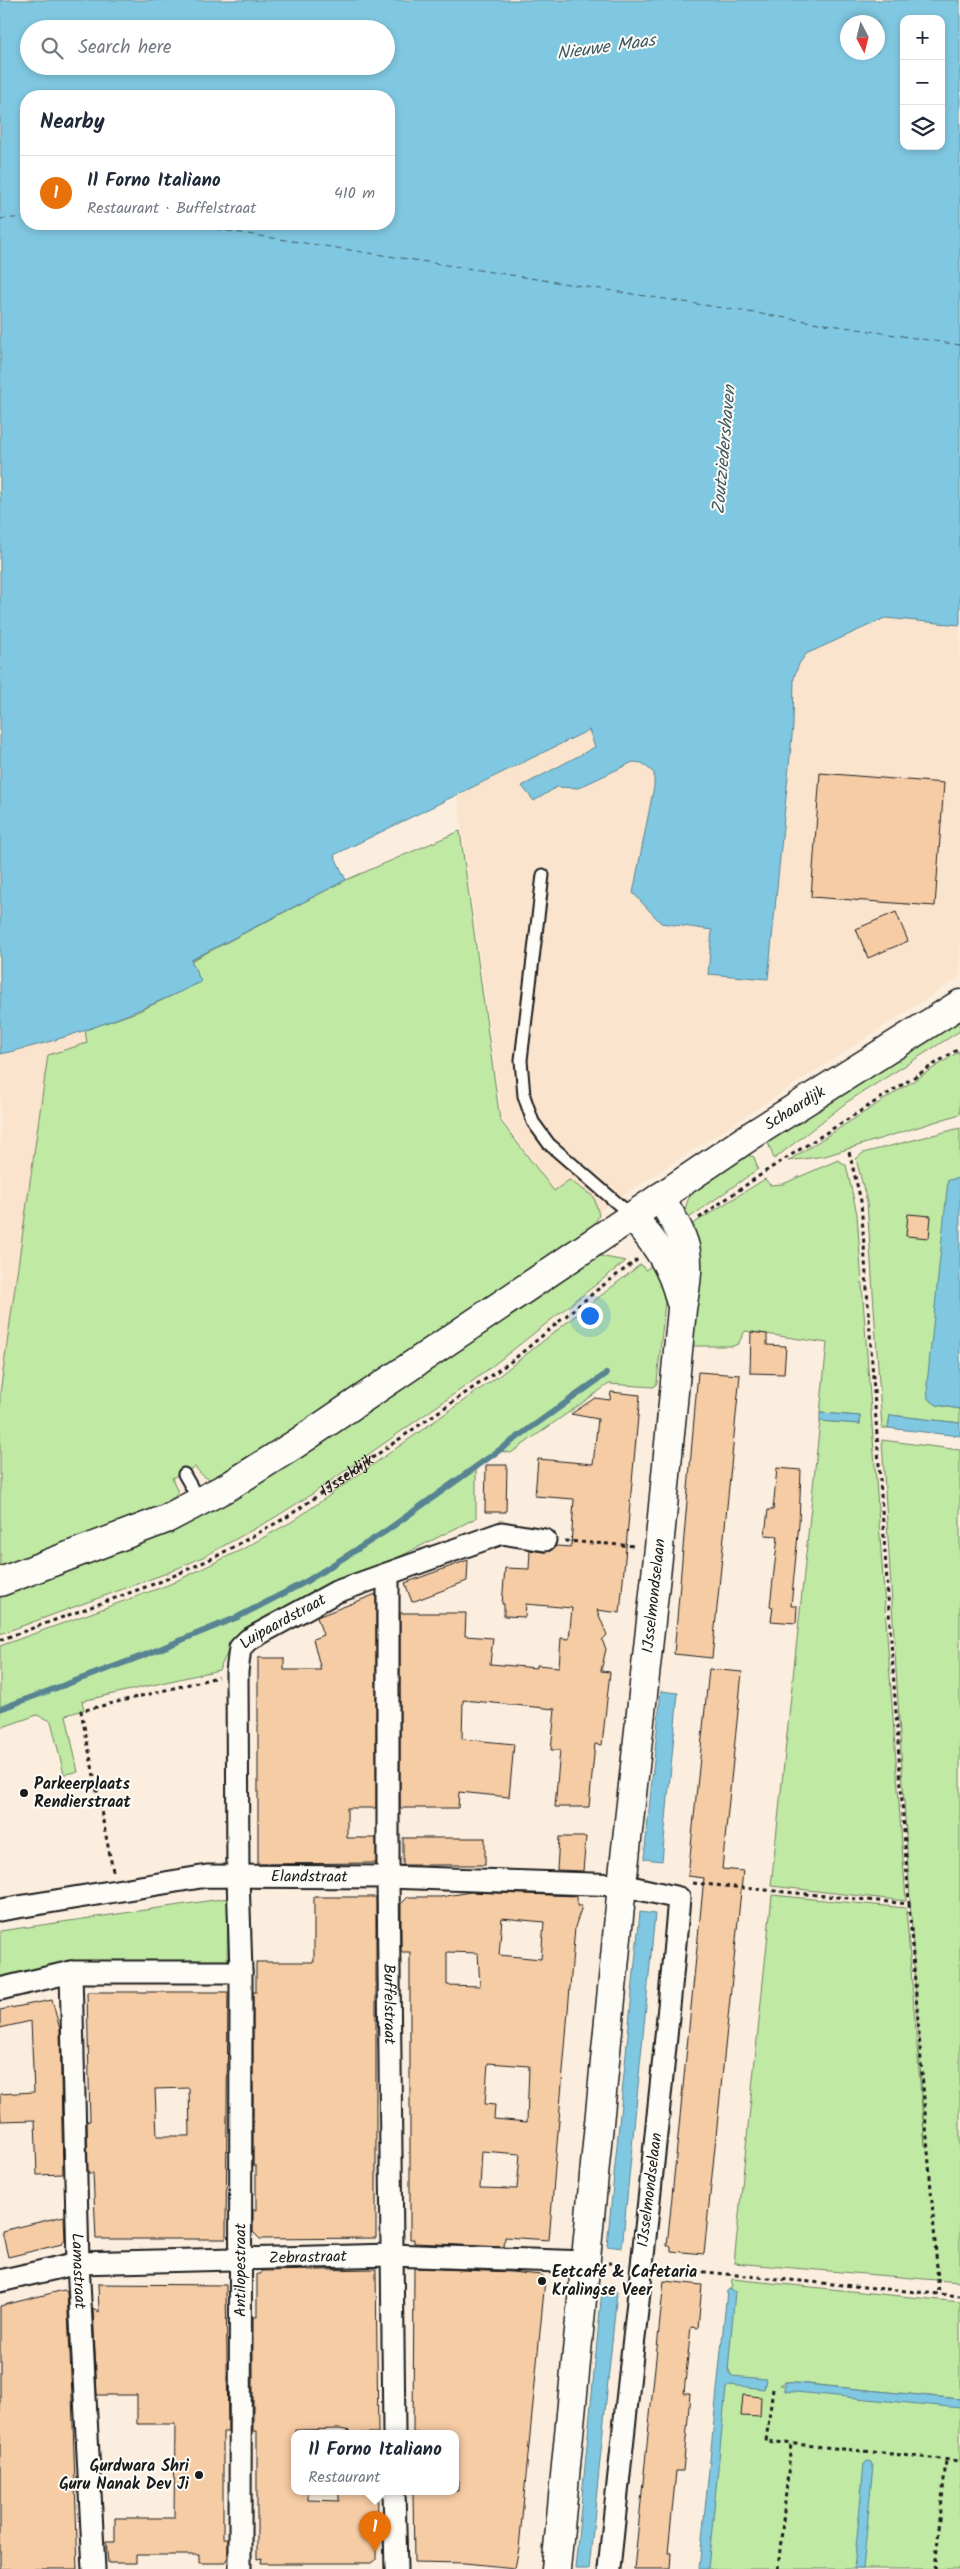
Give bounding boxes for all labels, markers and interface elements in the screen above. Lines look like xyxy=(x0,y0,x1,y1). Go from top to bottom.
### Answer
north arrow xyxy=(840,15,885,60)
map controls xyxy=(900,15,945,150)
button: + xyxy=(900,15,945,60)
search box xyxy=(20,20,395,75)
water label: Nieuwe Maas xyxy=(555,26,660,69)
text: Search here xyxy=(78,33,172,63)
icon: search xyxy=(38,34,66,62)
button: − xyxy=(900,60,945,105)
button: layers xyxy=(900,105,945,150)
text: Nearby xyxy=(40,106,105,139)
text: Il Forno Italiano xyxy=(87,166,221,196)
text: 1 xyxy=(54,181,58,206)
text: 410 m xyxy=(334,181,375,206)
text: Restaurant · Buffelstraat xyxy=(87,196,256,221)
water label: Zoutziedershaven xyxy=(705,383,745,516)
street label: Schaardijk xyxy=(759,1079,831,1137)
your location xyxy=(577,1303,603,1329)
street label: IJsseldijk xyxy=(315,1447,379,1503)
street label: IJsselmondselaan xyxy=(635,1537,672,1655)
street label: Luipaardstraat xyxy=(233,1587,331,1655)
place label: Parkeerplaats Rendierstraat xyxy=(34,1772,131,1815)
marker: Parkeerplaats Rendierstraat xyxy=(18,1787,30,1799)
street label: Elandstraat xyxy=(271,1864,349,1889)
street label: Buffelstraat xyxy=(376,1964,402,2045)
street label: IJsselmondselaan xyxy=(631,2131,669,2249)
street label: Antilopestraat xyxy=(228,2222,253,2317)
street label: Lamastraat xyxy=(65,2233,93,2310)
street label: Zebrastraat xyxy=(269,2244,348,2271)
place label: Eetcafé & Cafetaria Kralingse Veer xyxy=(552,2260,697,2303)
marker: Eetcafé & Cafetaria Kralingse Veer xyxy=(536,2275,548,2287)
popup xyxy=(291,2430,459,2495)
text: Il Forno Italiano xyxy=(308,2435,442,2465)
place label: Gurdwara Shri Guru Nanak Dev Ji xyxy=(59,2454,190,2497)
text: Restaurant xyxy=(308,2465,380,2490)
marker: Gurdwara Shri Guru Nanak Dev Ji xyxy=(193,2469,205,2481)
pin: 1 xyxy=(359,2511,391,2552)

